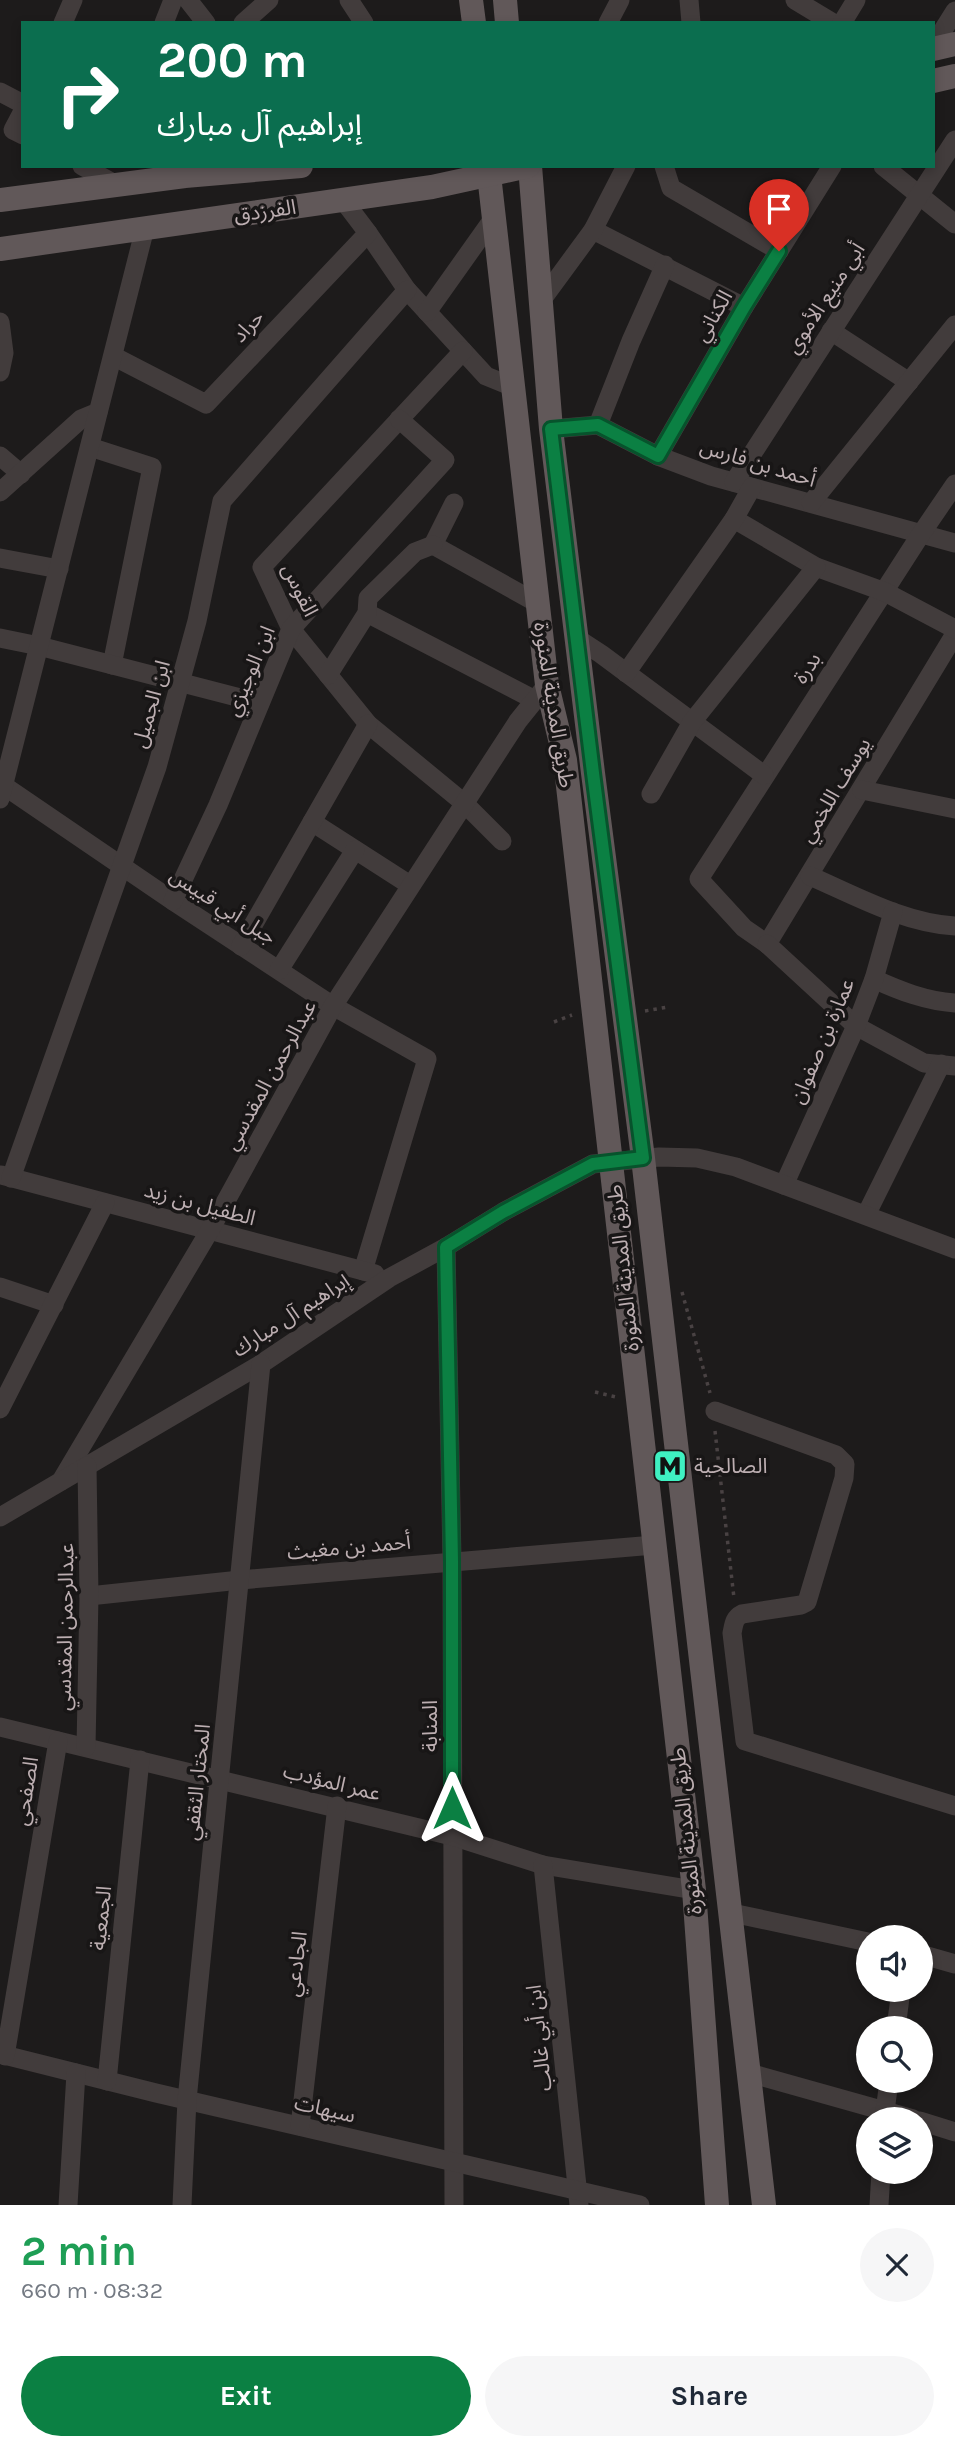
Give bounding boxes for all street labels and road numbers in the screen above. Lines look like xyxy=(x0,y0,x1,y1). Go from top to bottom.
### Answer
street label: الفرزدق xyxy=(232,195,298,227)
street label: أبي منيع الأموي xyxy=(780,238,873,360)
street label: الكناني xyxy=(689,286,741,348)
street label: حراد xyxy=(227,305,269,347)
street label: أحمد بن فارس xyxy=(697,433,819,492)
street label: القوس xyxy=(277,560,323,620)
street label: طريق المدينة المنورة xyxy=(528,620,579,790)
street label: ابن الوجيزي xyxy=(220,622,283,721)
street label: بدرة xyxy=(788,648,826,688)
street label: ابن الجميل xyxy=(127,657,175,751)
street label: يوسف اللخمي xyxy=(794,733,879,849)
street label: جبل أبي قبيس xyxy=(163,862,281,953)
street label: عمارة بن صفوان xyxy=(785,975,859,1107)
street label: عبدالرحمن المقدسي xyxy=(219,996,325,1156)
street label: الطفيل بن زيد xyxy=(142,1178,258,1230)
street label: طريق المدينة المنورة xyxy=(602,1183,645,1353)
street label: إبراهيم آل مبارك xyxy=(228,1268,356,1364)
street label: أحمد بن مغيث xyxy=(286,1529,412,1564)
street label: عبدالرحمن المقدسي xyxy=(52,1543,82,1711)
street label: المنابة xyxy=(418,1700,442,1752)
street label: المختار الثقفي xyxy=(179,1722,219,1842)
street label: طريق المدينة المنورة xyxy=(665,1746,708,1916)
street label: الصفحي xyxy=(9,1755,47,1828)
street label: عمر المؤدب xyxy=(281,1758,383,1806)
street label: الجمعية xyxy=(86,1884,116,1952)
street label: الجادعي xyxy=(280,1930,316,1999)
street label: ابن أبي غالب xyxy=(521,1983,560,2093)
street label: سيهات xyxy=(292,2090,358,2128)

